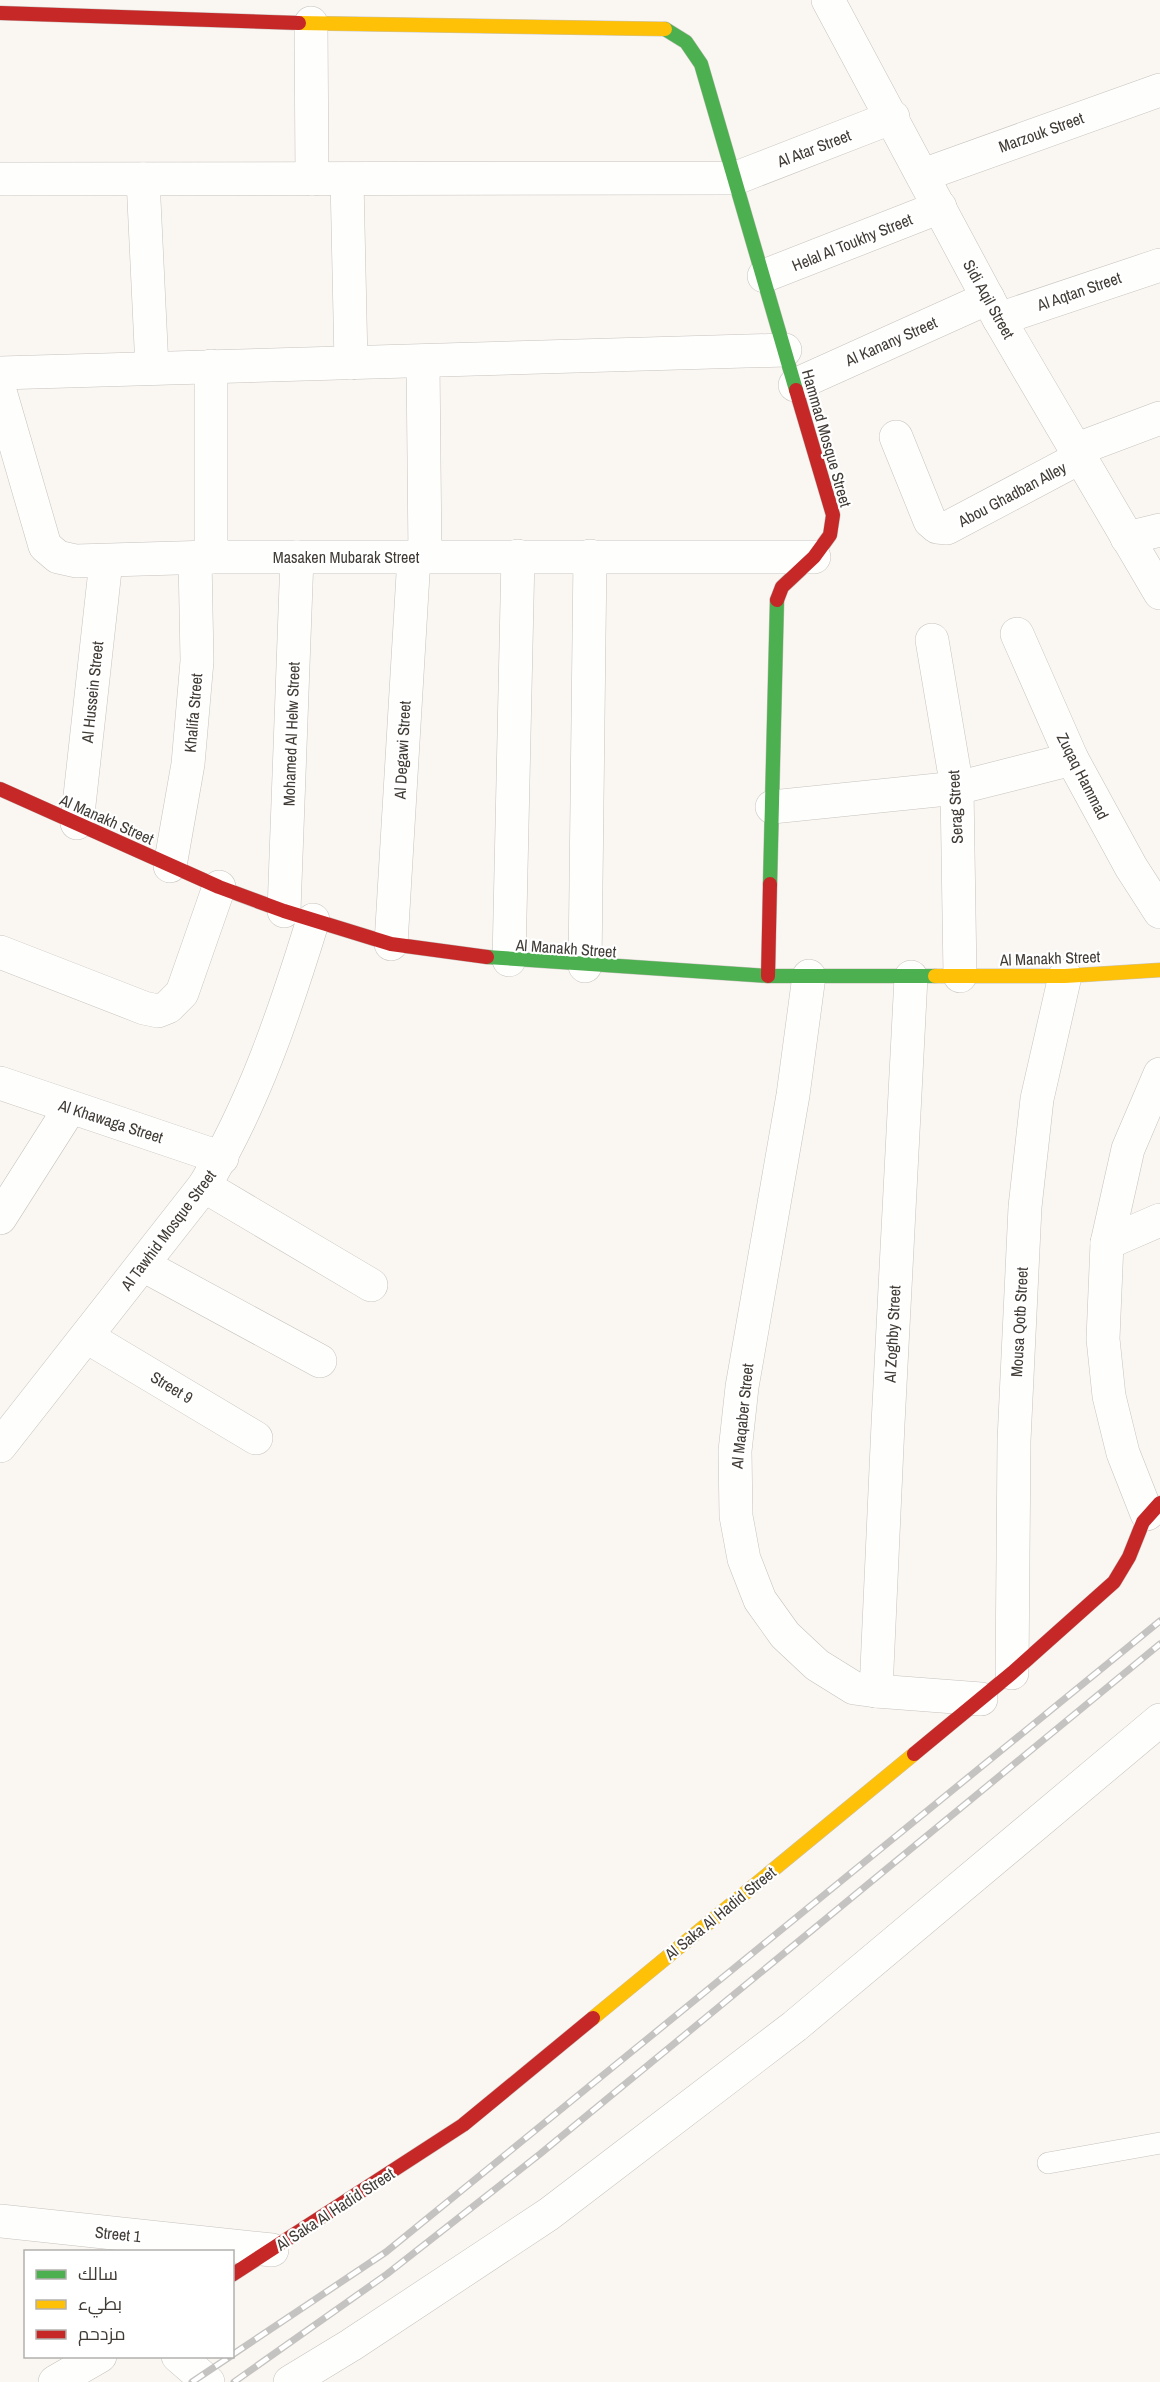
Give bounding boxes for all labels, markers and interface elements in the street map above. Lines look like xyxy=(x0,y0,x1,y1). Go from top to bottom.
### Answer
street label: Marzouk Street xyxy=(995,106,1087,158)
street label: Al Atar Street xyxy=(773,124,854,172)
street label: Helal Al Toukhy Street xyxy=(788,208,916,276)
street label: Sidi Aqil Street xyxy=(958,255,1020,343)
street label: Al Aqtan Street xyxy=(1033,266,1124,316)
street label: Al Kanany Street xyxy=(841,311,941,371)
street label: Hammad Mosque Street xyxy=(797,367,857,510)
street label: Abou Ghadban Alley xyxy=(953,456,1070,532)
street label: Masaken Mubarak Street xyxy=(273,546,420,568)
street label: Al Hussein Street xyxy=(76,640,108,745)
street label: Mohamed Al Helw Street xyxy=(277,661,305,807)
street label: Khalifa Street xyxy=(179,672,207,754)
street label: Al Degawi Street xyxy=(388,700,416,801)
street label: Zuqaq Hammad xyxy=(1052,729,1114,823)
street label: Serag Street xyxy=(942,769,968,844)
street label: Al Manakh Street xyxy=(56,788,158,850)
street label: Al Manakh Street xyxy=(514,933,617,963)
street label: Al Manakh Street xyxy=(998,945,1101,971)
street label: Al Khawaga Street xyxy=(55,1093,166,1148)
street label: Al Tawhid Mosque Street xyxy=(115,1165,221,1296)
street label: Mousa Qotb Street xyxy=(1005,1266,1033,1378)
street label: Al Zoghby Street xyxy=(878,1284,906,1384)
street label: Al Maqaber Street xyxy=(725,1362,759,1471)
street label: Street 9 xyxy=(147,1366,197,1408)
street label: Al Saka Al Hadid Street xyxy=(659,1861,780,1965)
street label: Al Saka Al Hadid Street xyxy=(271,2162,399,2256)
street label: Street 1 xyxy=(94,2221,143,2247)
legend xyxy=(24,2250,234,2358)
text: سالك xyxy=(78,2261,118,2286)
text: بطيء xyxy=(78,2291,122,2318)
text: مزدحم xyxy=(78,2321,126,2346)

